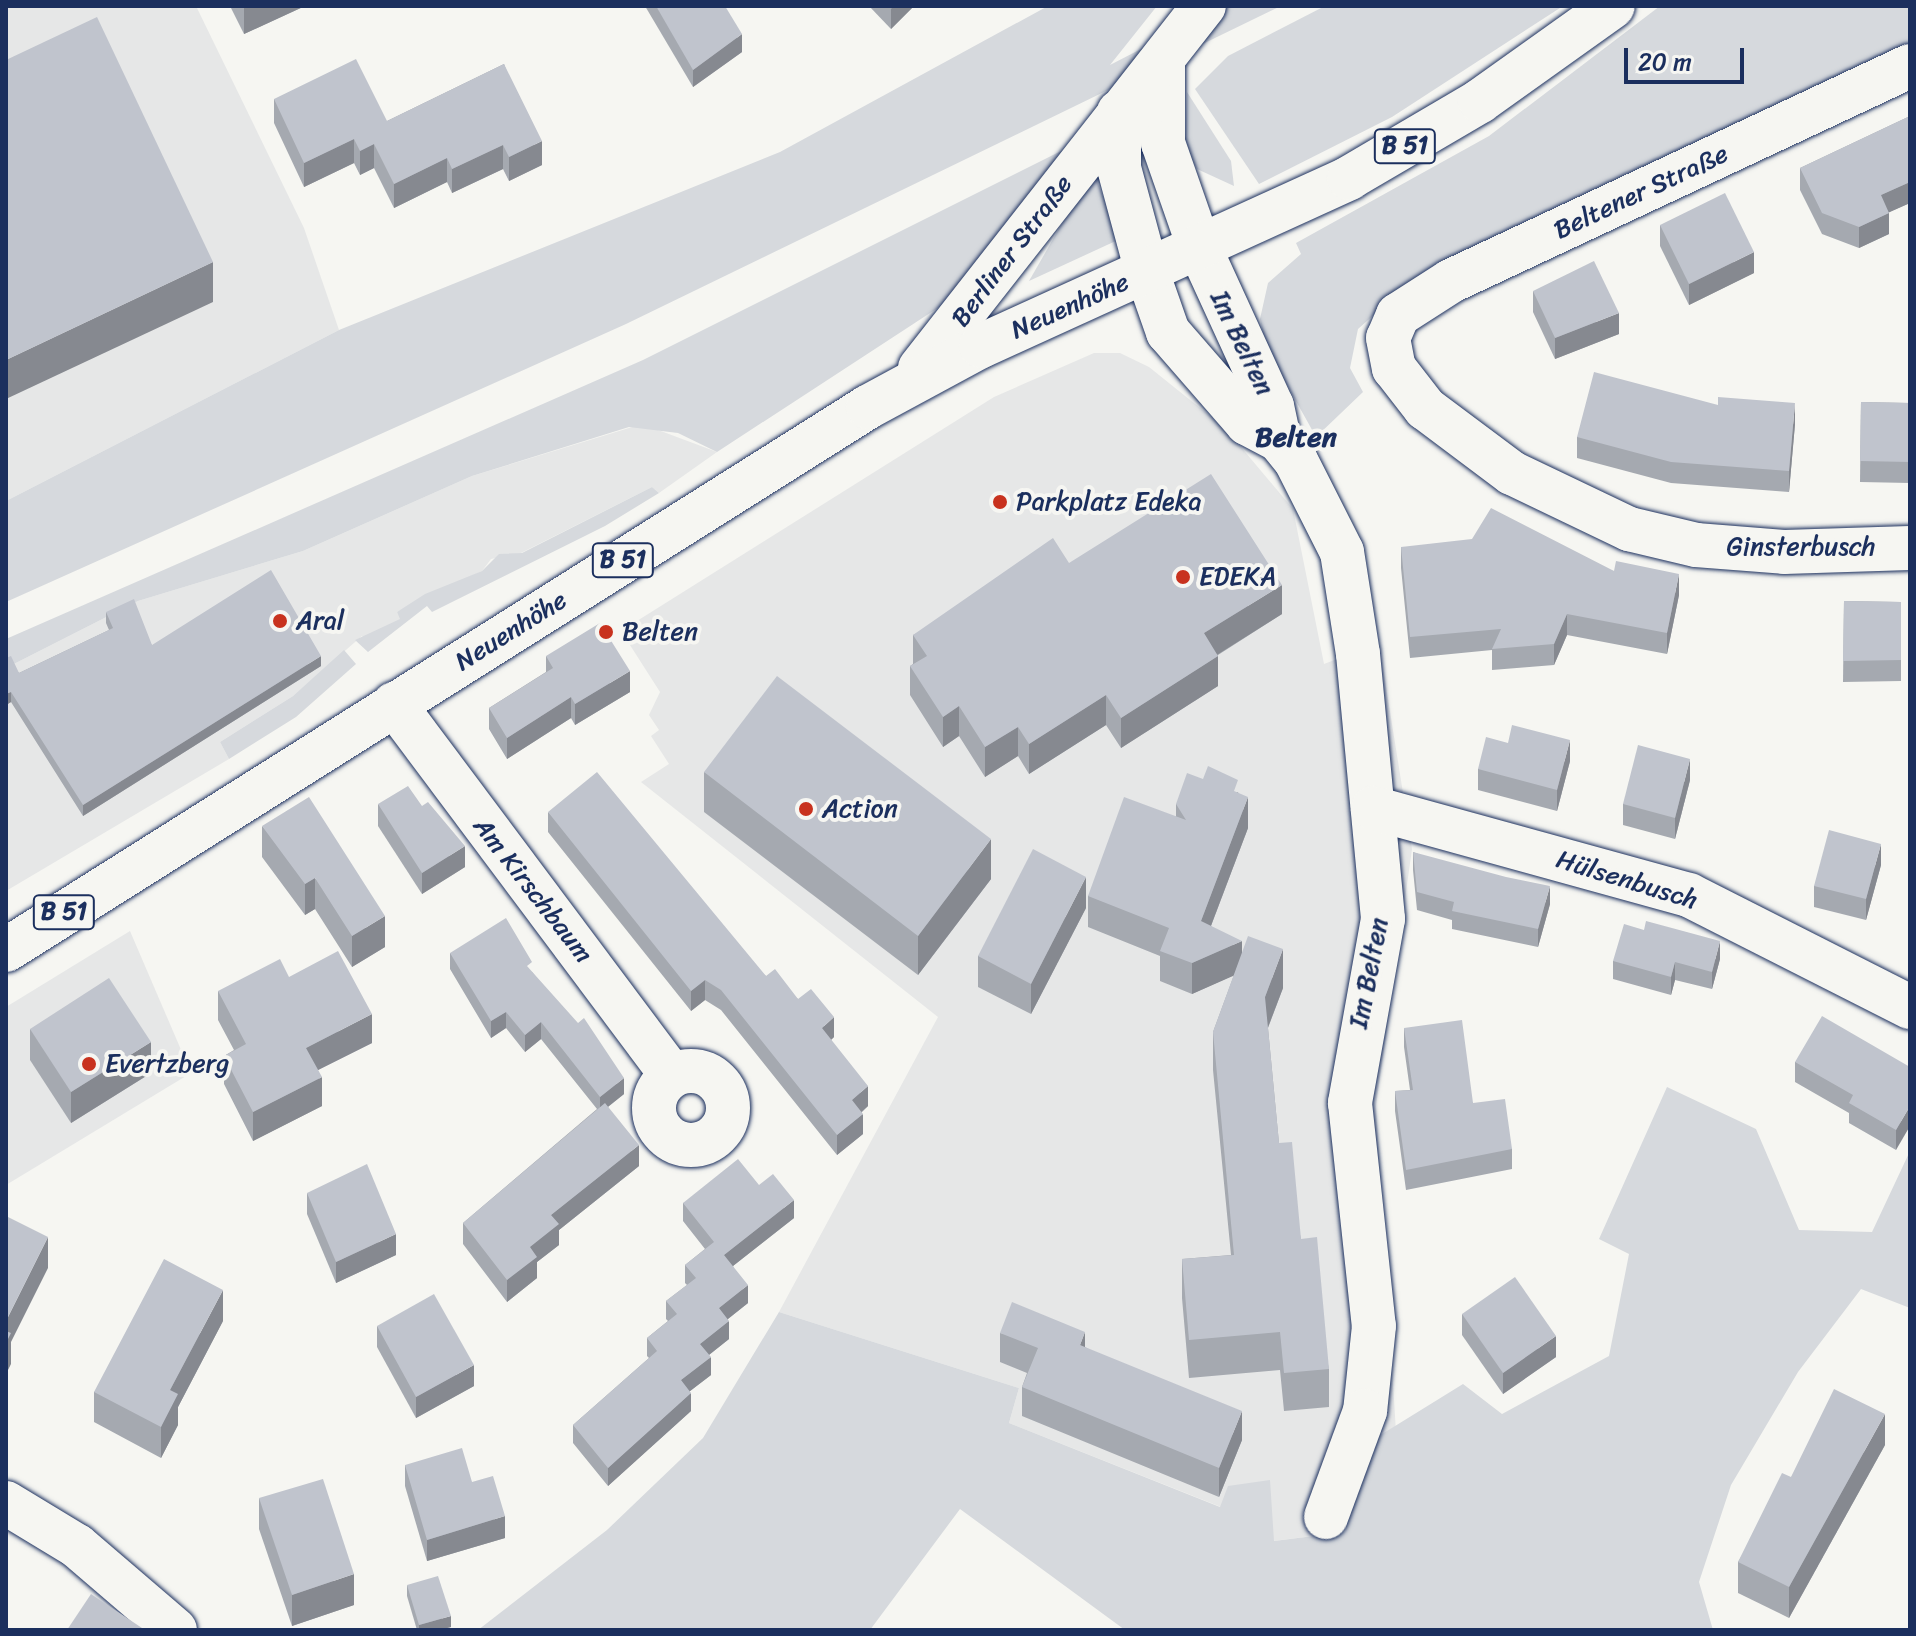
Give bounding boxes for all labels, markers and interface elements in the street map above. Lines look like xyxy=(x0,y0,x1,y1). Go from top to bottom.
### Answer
scale bar xyxy=(1628,32,1748,82)
text: 20 m xyxy=(1638,41,1692,83)
road number: B 51 xyxy=(1373,126,1437,166)
street label: Beltener Straße xyxy=(1549,138,1733,246)
street label: Berliner Straße xyxy=(945,169,1079,333)
street label: Neuenhöhe xyxy=(1006,266,1134,346)
street label: Im Belten xyxy=(1203,285,1281,401)
district label: Belten xyxy=(1255,420,1337,454)
place label: Parkplatz Edeka xyxy=(1016,486,1202,518)
marker: Parkplatz Edeka xyxy=(991,493,1009,511)
street label: Ginsterbusch xyxy=(1727,531,1875,563)
road number: B 51 xyxy=(591,540,655,580)
place label: EDEKA xyxy=(1199,561,1276,593)
marker: EDEKA xyxy=(1174,568,1192,586)
street label: Neuenhöhe xyxy=(449,584,573,678)
place label: Aral xyxy=(296,605,344,637)
marker: Aral xyxy=(271,612,289,630)
place label: Belten xyxy=(622,616,698,648)
marker: Belten xyxy=(597,623,615,641)
place label: Action xyxy=(822,793,898,825)
marker: Action xyxy=(797,800,815,818)
street label: Am Kirschbaum xyxy=(466,811,600,969)
street label: Hülsenbusch xyxy=(1553,844,1701,916)
road number: B 51 xyxy=(32,892,96,932)
street label: Im Belten xyxy=(1343,915,1395,1031)
place label: Evertzberg xyxy=(105,1048,229,1080)
marker: Evertzberg xyxy=(80,1055,98,1073)

